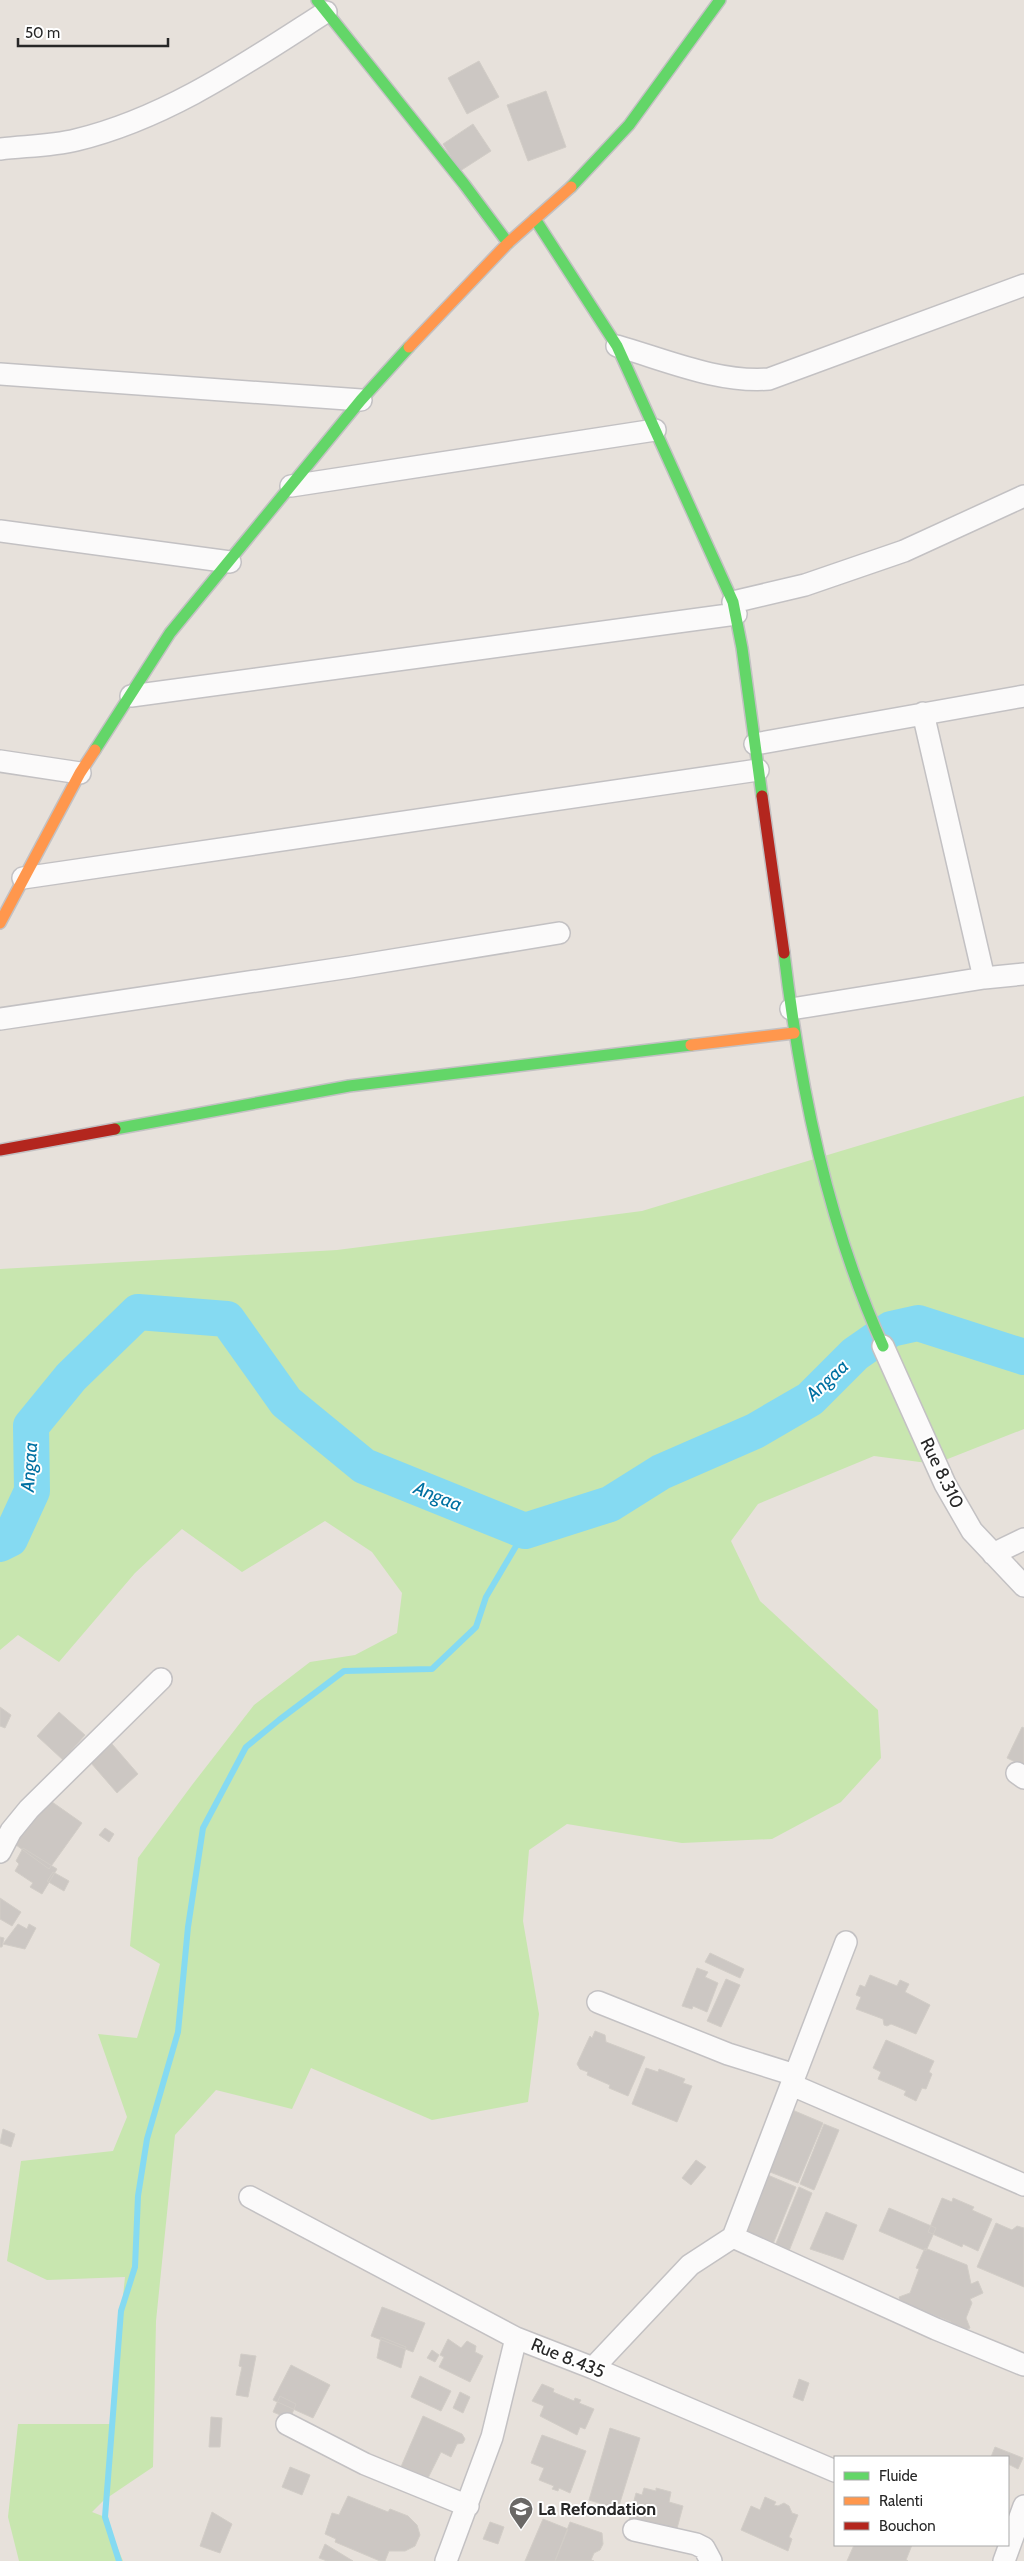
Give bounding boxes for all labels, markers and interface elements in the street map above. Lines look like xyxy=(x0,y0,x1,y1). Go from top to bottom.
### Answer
scale bar xyxy=(18,15,168,47)
text: 50 m xyxy=(25,24,60,42)
water label: Angaa xyxy=(800,1355,853,1406)
street label: Rue 8.310 xyxy=(915,1434,969,1512)
water label: Angaa xyxy=(16,1441,42,1494)
water label: Angaa xyxy=(410,1476,465,1516)
street label: Rue 8.435 xyxy=(528,2333,608,2383)
legend xyxy=(834,2456,1009,2546)
text: Fluide xyxy=(879,2467,918,2485)
text: Ralenti xyxy=(879,2492,923,2510)
school or university icon: La Refondation xyxy=(508,2496,534,2530)
place label: La Refondation xyxy=(538,2498,656,2520)
text: Bouchon xyxy=(879,2517,936,2535)

